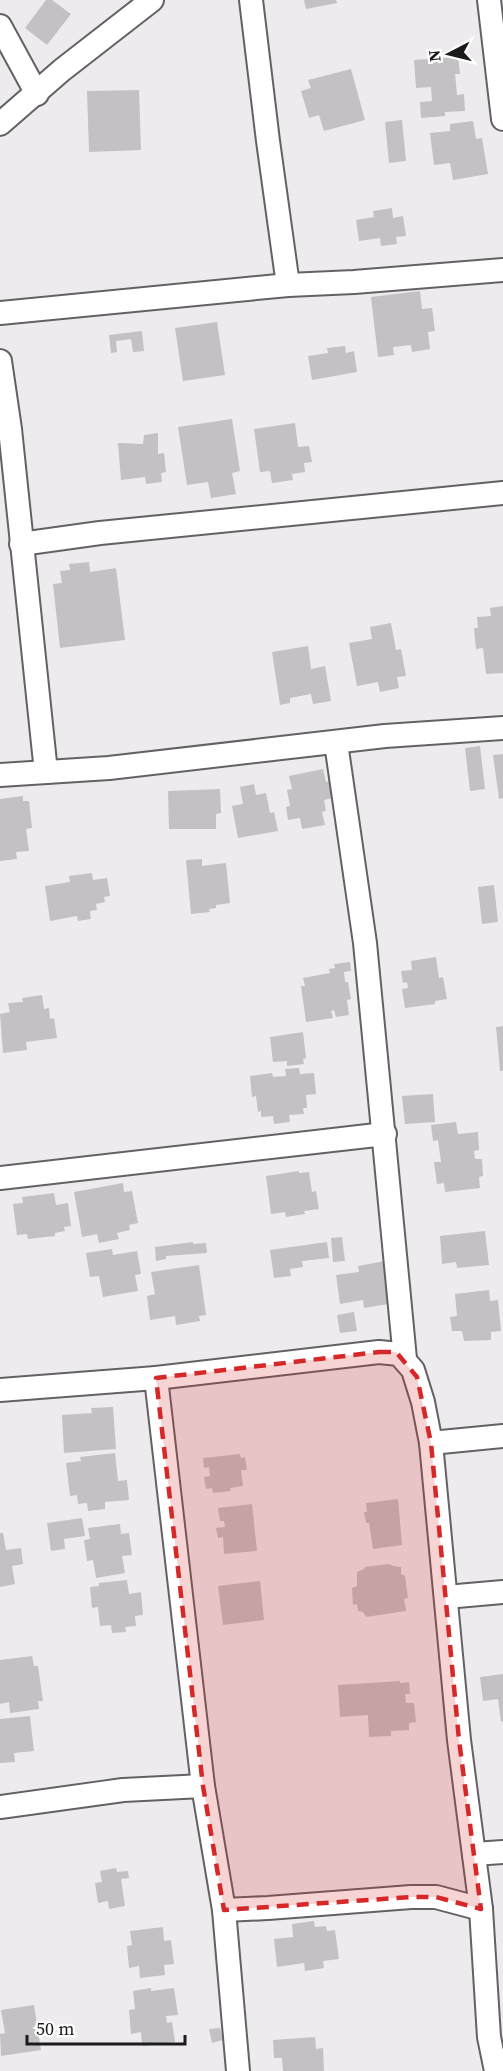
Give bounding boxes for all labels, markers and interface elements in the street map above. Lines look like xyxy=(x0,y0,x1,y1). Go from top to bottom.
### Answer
north arrow xyxy=(419,24,479,84)
text: N xyxy=(422,48,446,63)
scale bar xyxy=(27,2008,184,2046)
text: 50 m xyxy=(36,2016,74,2041)

